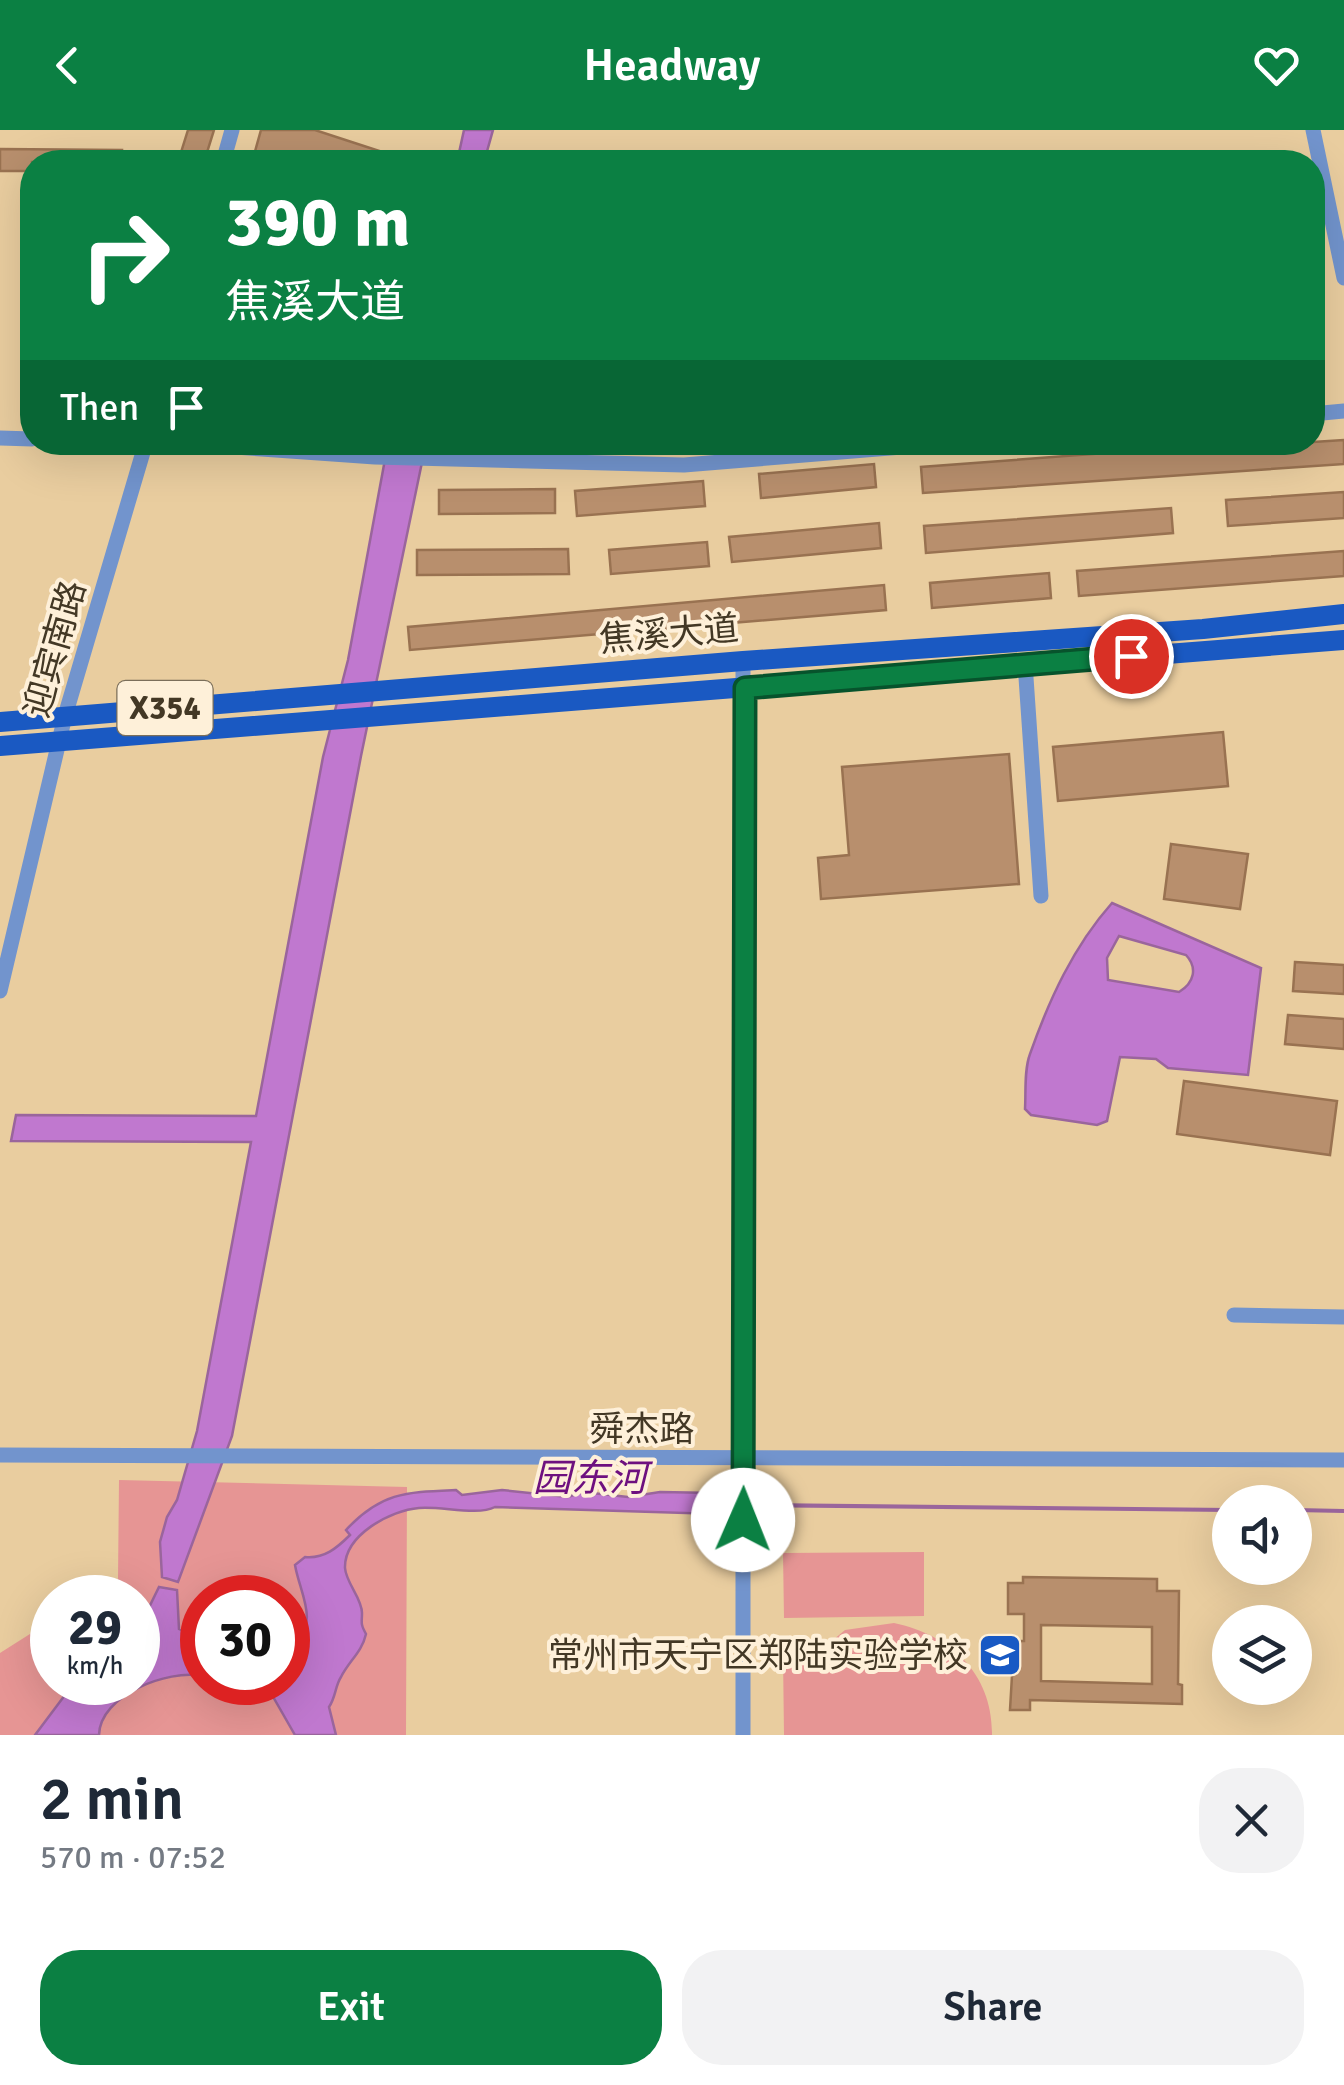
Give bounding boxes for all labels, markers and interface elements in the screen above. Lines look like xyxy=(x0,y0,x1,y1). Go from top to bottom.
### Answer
icon: back xyxy=(40,38,95,93)
text: Headway xyxy=(584,38,760,93)
icon: heart xyxy=(1249,38,1304,93)
text: 390 m xyxy=(225,179,410,265)
icon: right xyxy=(60,190,190,320)
text: 焦溪大道 xyxy=(225,275,405,330)
icon: arrive xyxy=(159,380,214,435)
text: Then xyxy=(60,384,139,431)
street label: 迎宾南路 xyxy=(15,576,95,722)
street label: 焦溪大道 xyxy=(597,606,741,662)
pin xyxy=(1089,614,1174,699)
icon: arrive xyxy=(1104,629,1159,684)
road number: X354 xyxy=(118,681,212,735)
street label: 舜杰路 xyxy=(589,1408,695,1451)
water label: 园东河 xyxy=(533,1455,654,1502)
position arrow xyxy=(691,1468,795,1572)
map controls xyxy=(1212,1485,1312,1705)
button: sound xyxy=(1212,1485,1312,1585)
speed limit sign: 30 xyxy=(180,1575,310,1705)
text: 29 xyxy=(68,1597,122,1659)
button: layers xyxy=(1212,1605,1312,1705)
school or university icon: 常州市天宁区郑陆实验学校 xyxy=(977,1632,1023,1678)
place label: 常州市天宁区郑陆实验学校 xyxy=(548,1634,968,1677)
text: km/h xyxy=(67,1650,123,1681)
text: 2 min xyxy=(40,1763,184,1837)
button: close xyxy=(1199,1768,1304,1873)
text: 570 m · 07:52 xyxy=(40,1838,226,1877)
button: Exit xyxy=(40,1950,662,2065)
button: Share xyxy=(682,1950,1304,2065)

